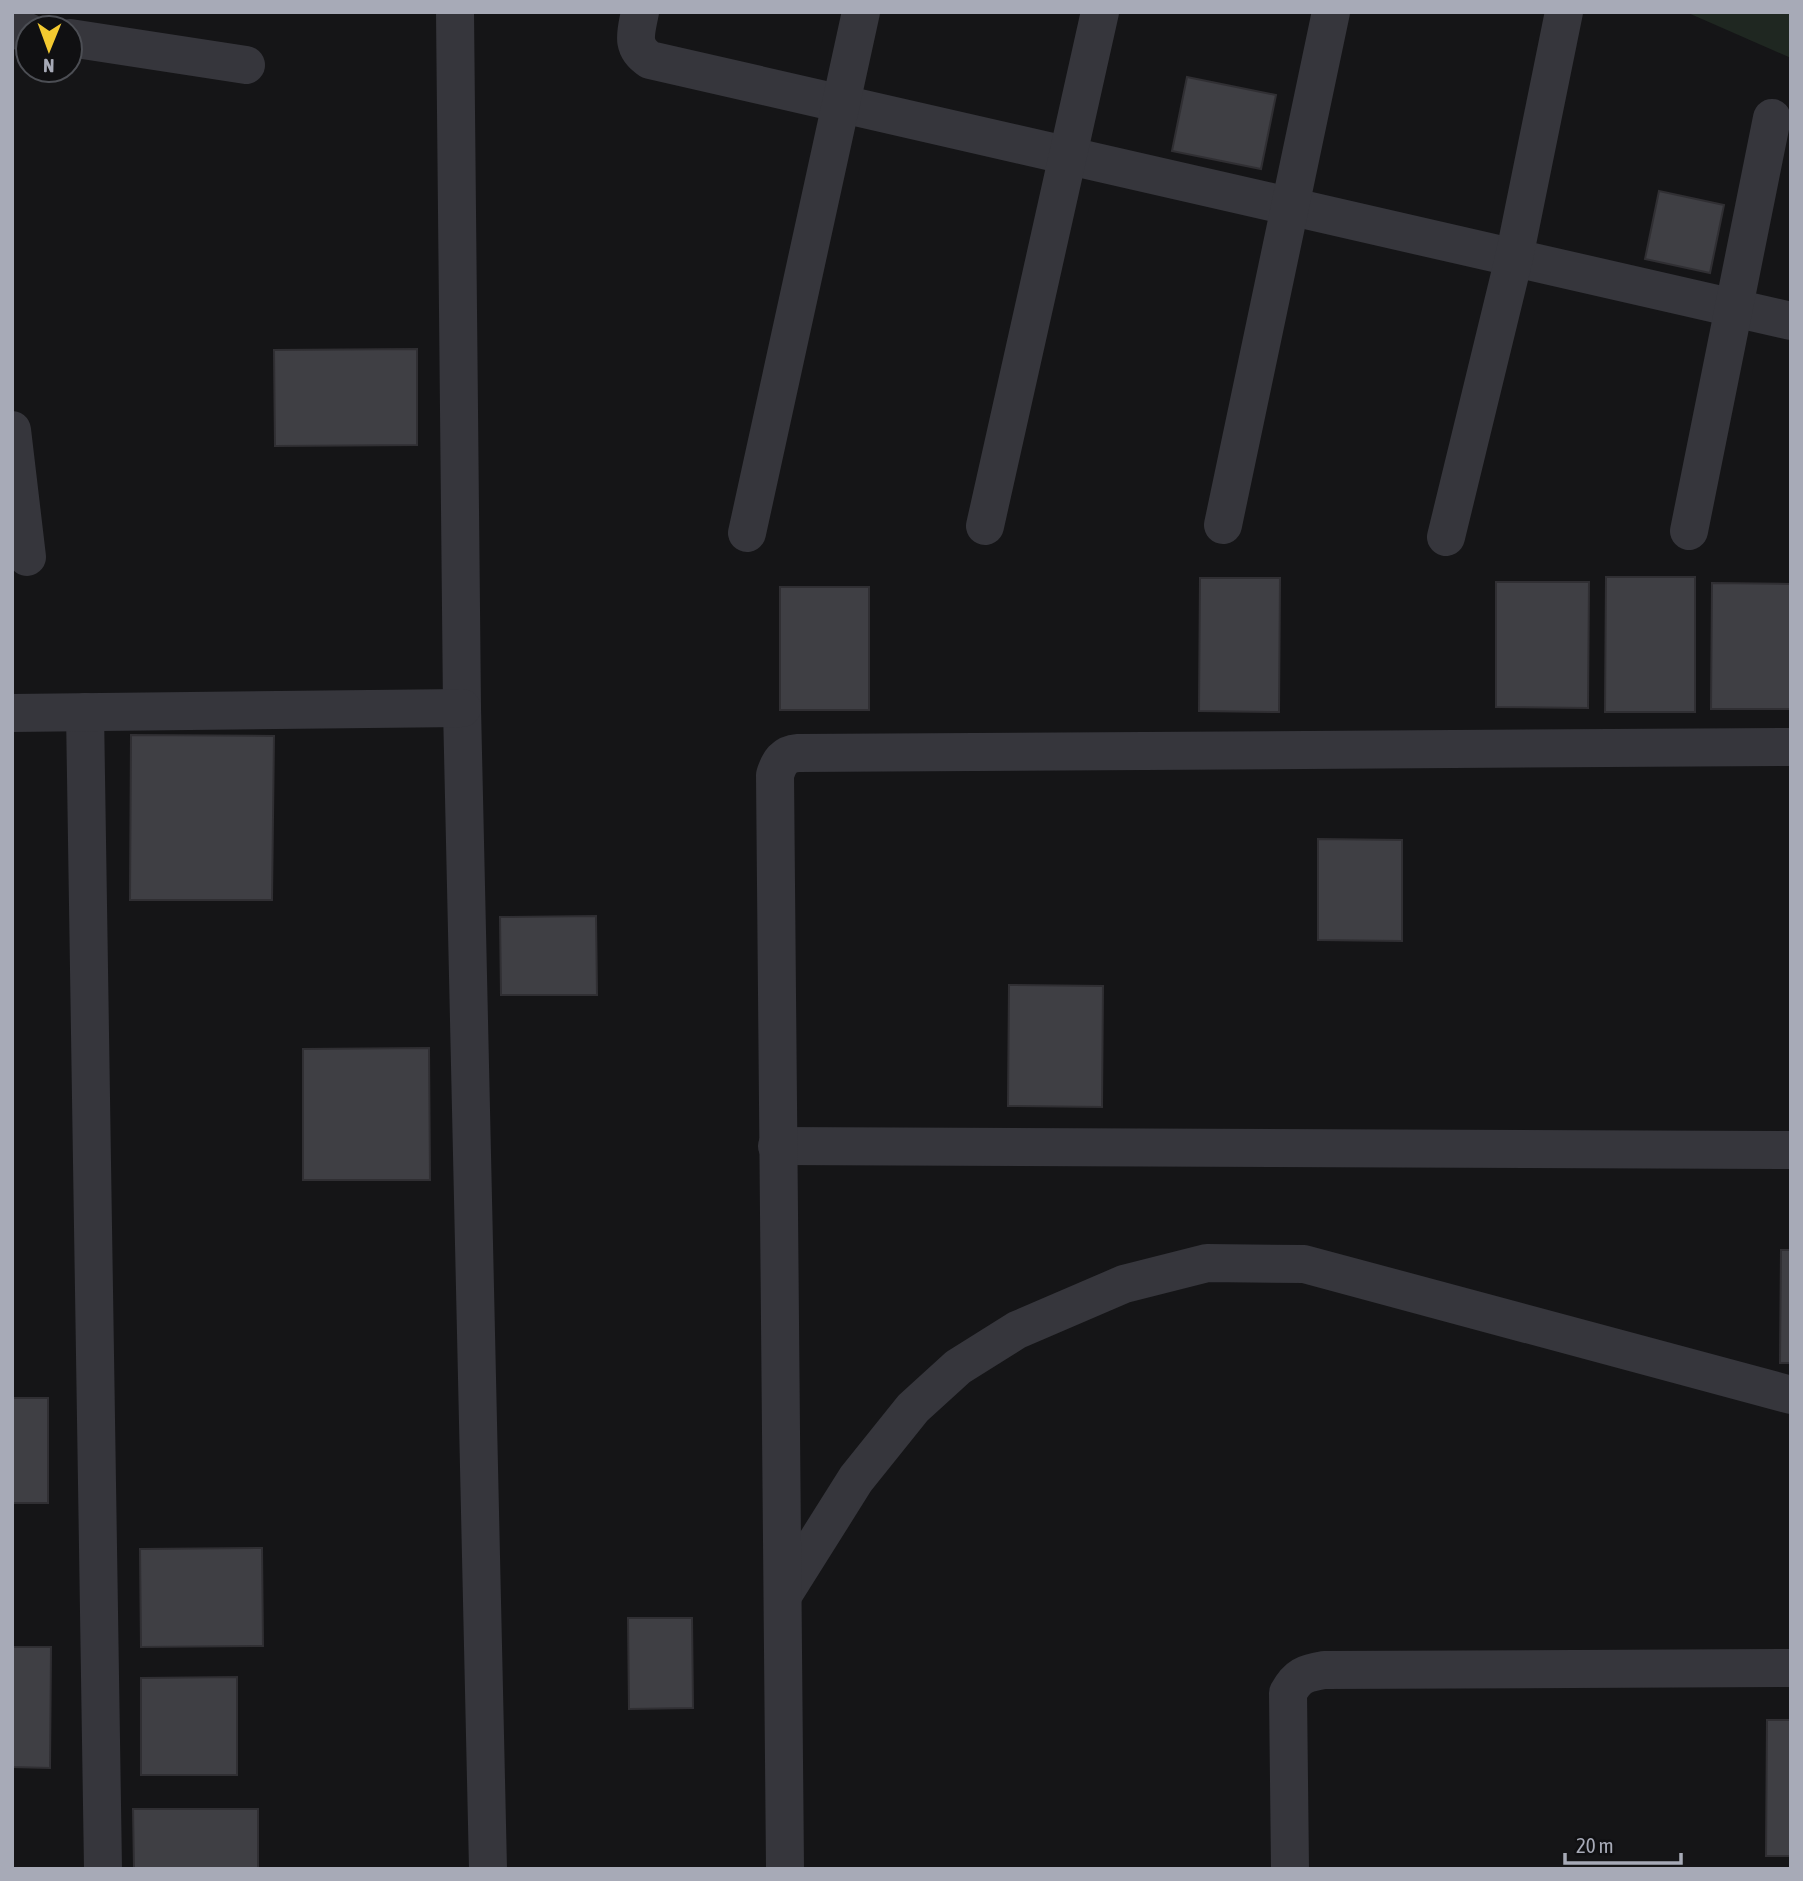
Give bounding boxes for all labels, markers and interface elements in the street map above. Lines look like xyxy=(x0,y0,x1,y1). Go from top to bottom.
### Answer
north arrow xyxy=(14,14,84,84)
text: N xyxy=(43,55,55,77)
scale bar xyxy=(1565,1822,1680,1866)
text: 20 m xyxy=(1576,1833,1614,1857)

